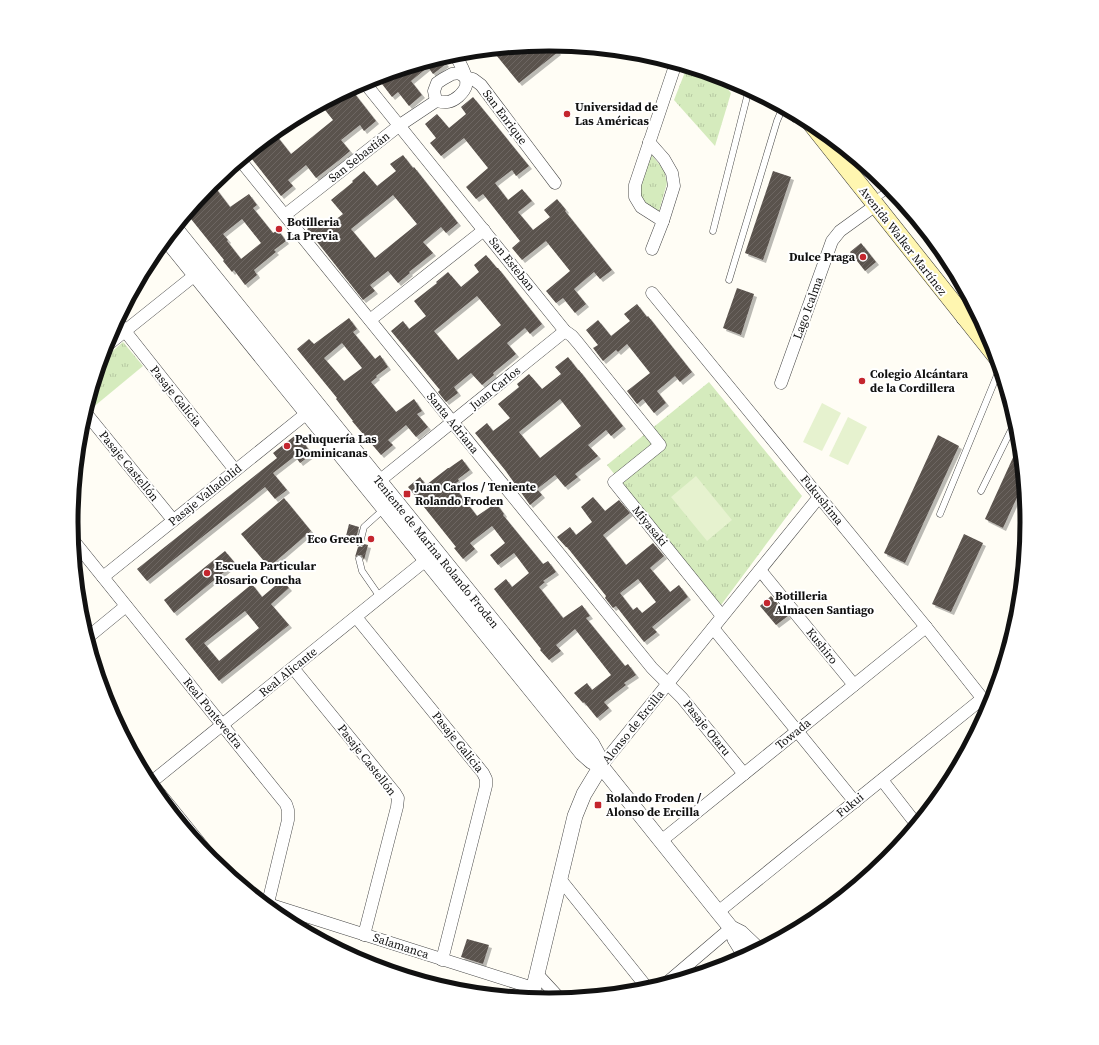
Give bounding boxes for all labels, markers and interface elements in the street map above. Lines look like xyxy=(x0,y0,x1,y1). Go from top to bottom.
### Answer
street label: San Enrique xyxy=(479,86,531,148)
place label: Universidad de Las Américas xyxy=(575,99,658,129)
marker: Universidad de Las Américas xyxy=(562,109,572,119)
street label: San Sebastián xyxy=(325,128,393,186)
street label: Avenida Walker Martínez xyxy=(855,183,951,299)
place label: Botilleria La Previa xyxy=(287,214,340,244)
marker: Botilleria La Previa xyxy=(274,224,284,234)
street label: San Esteban xyxy=(485,234,539,294)
place label: Dulce Praga xyxy=(789,249,856,265)
marker: Dulce Praga xyxy=(858,252,868,262)
street label: Lago Icalma xyxy=(789,274,827,341)
street label: Pasaje Galicia xyxy=(147,362,206,430)
street label: Juan Carlos xyxy=(465,363,524,414)
place label: Colegio Alcántara de la Cordillera xyxy=(870,366,969,396)
marker: Colegio Alcántara de la Cordillera xyxy=(857,376,867,386)
street label: Santa Adriana xyxy=(423,389,483,458)
street label: Pasaje Castellón xyxy=(96,427,162,505)
place label: Peluquería Las Dominicanas xyxy=(295,431,377,461)
marker: Peluquería Las Dominicanas xyxy=(282,441,292,451)
street label: Pasaje Valladolid xyxy=(165,460,245,530)
street label: Teniente de Marina Rolando Froden xyxy=(369,472,503,632)
street label: Fukushima xyxy=(797,472,848,529)
place label: Juan Carlos / Teniente Rolando Froden xyxy=(414,479,536,509)
marker: Juan Carlos / Teniente Rolando Froden xyxy=(402,489,412,499)
street label: Miyasaki xyxy=(629,502,672,550)
place label: Eco Green xyxy=(307,531,364,547)
marker: Eco Green xyxy=(366,534,376,544)
place label: Escuela Particular Rosario Concha xyxy=(215,558,316,588)
marker: Escuela Particular Rosario Concha xyxy=(202,568,212,578)
place label: Botilleria Almacen Santiago xyxy=(775,588,874,618)
marker: Botilleria Almacen Santiago xyxy=(762,598,772,608)
street label: Kushiro xyxy=(803,625,842,668)
street label: Real Alicante xyxy=(256,644,320,700)
street label: Real Pontevedra xyxy=(180,674,247,752)
street label: Alonso de Ercilla xyxy=(598,686,668,767)
street label: Pasaje Otaru xyxy=(680,697,734,759)
street label: Pasaje Galicia xyxy=(429,708,488,776)
street label: Towada xyxy=(772,714,815,753)
street label: Pasaje Castellón xyxy=(334,721,400,799)
street label: Fukui xyxy=(833,789,867,821)
place label: Rolando Froden / Alonso de Ercilla xyxy=(606,790,702,820)
marker: Rolando Froden / Alonso de Ercilla xyxy=(593,800,603,810)
street label: Salamanca xyxy=(371,929,432,963)

